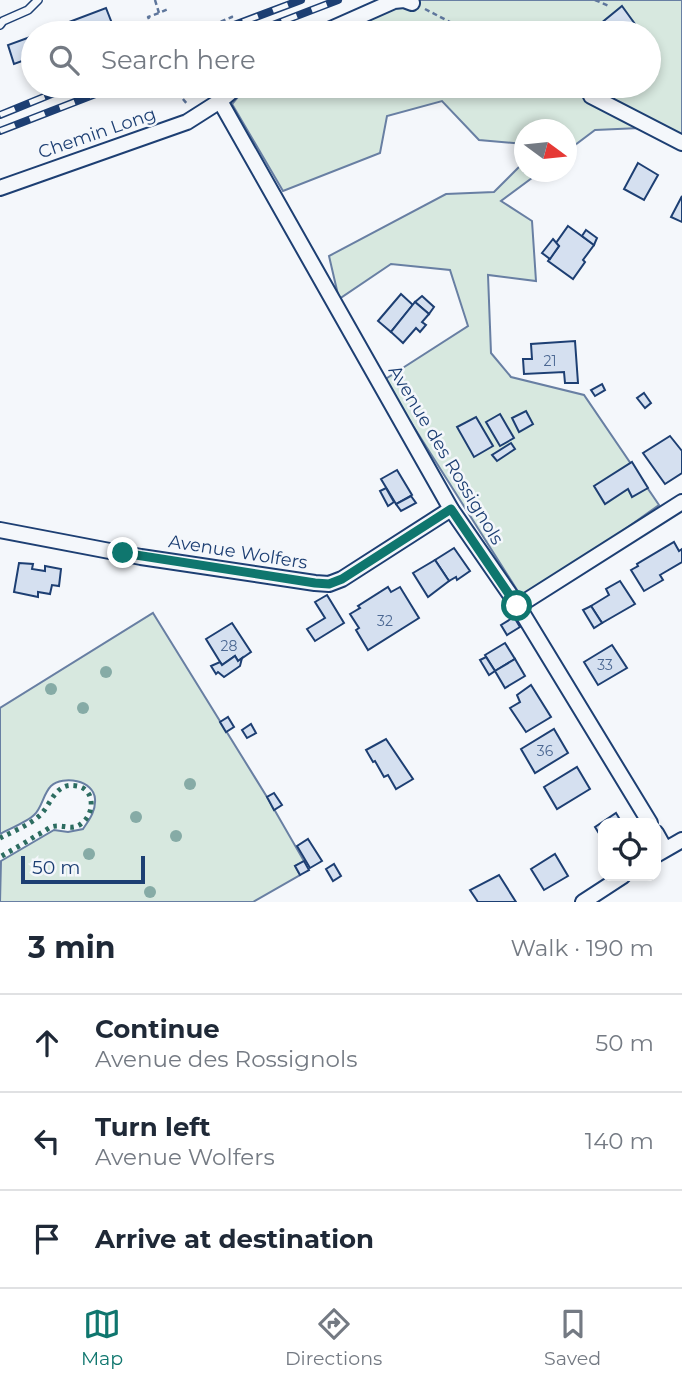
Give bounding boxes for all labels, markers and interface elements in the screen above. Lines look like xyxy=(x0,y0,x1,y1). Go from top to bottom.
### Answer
search box xyxy=(21,21,661,98)
icon: search xyxy=(45,41,83,79)
text: Search here xyxy=(101,44,256,76)
street label: Chemin Long xyxy=(35,103,159,163)
north arrow xyxy=(514,119,577,182)
house number: 21 xyxy=(543,352,557,370)
street label: Avenue des Rossignols xyxy=(384,361,508,549)
street label: Avenue Wolfers xyxy=(167,530,309,574)
route end xyxy=(107,537,138,568)
route start xyxy=(501,590,532,621)
house number: 32 xyxy=(377,612,393,630)
house number: 28 xyxy=(221,637,238,655)
house number: 33 xyxy=(597,656,613,674)
house number: 36 xyxy=(537,742,554,760)
map controls xyxy=(598,818,661,881)
button: locate xyxy=(598,818,661,881)
scale bar xyxy=(21,853,145,885)
text: 50 m xyxy=(32,856,80,879)
text: 3 min xyxy=(28,929,115,966)
text: Walk · 190 m xyxy=(510,934,654,962)
text: Continue xyxy=(95,1013,220,1045)
icon: ahead xyxy=(28,1024,66,1062)
text: 50 m xyxy=(595,1029,654,1057)
text: Avenue des Rossignols xyxy=(95,1045,357,1073)
text: Turn left xyxy=(95,1111,211,1143)
icon: left xyxy=(28,1122,66,1160)
text: 140 m xyxy=(585,1127,654,1155)
text: Avenue Wolfers xyxy=(95,1143,275,1171)
icon: arrive xyxy=(28,1220,66,1258)
text: Arrive at destination xyxy=(95,1223,374,1255)
tab: Map xyxy=(81,1305,123,1370)
tab: Directions xyxy=(285,1305,382,1370)
tab: Saved xyxy=(544,1305,601,1370)

